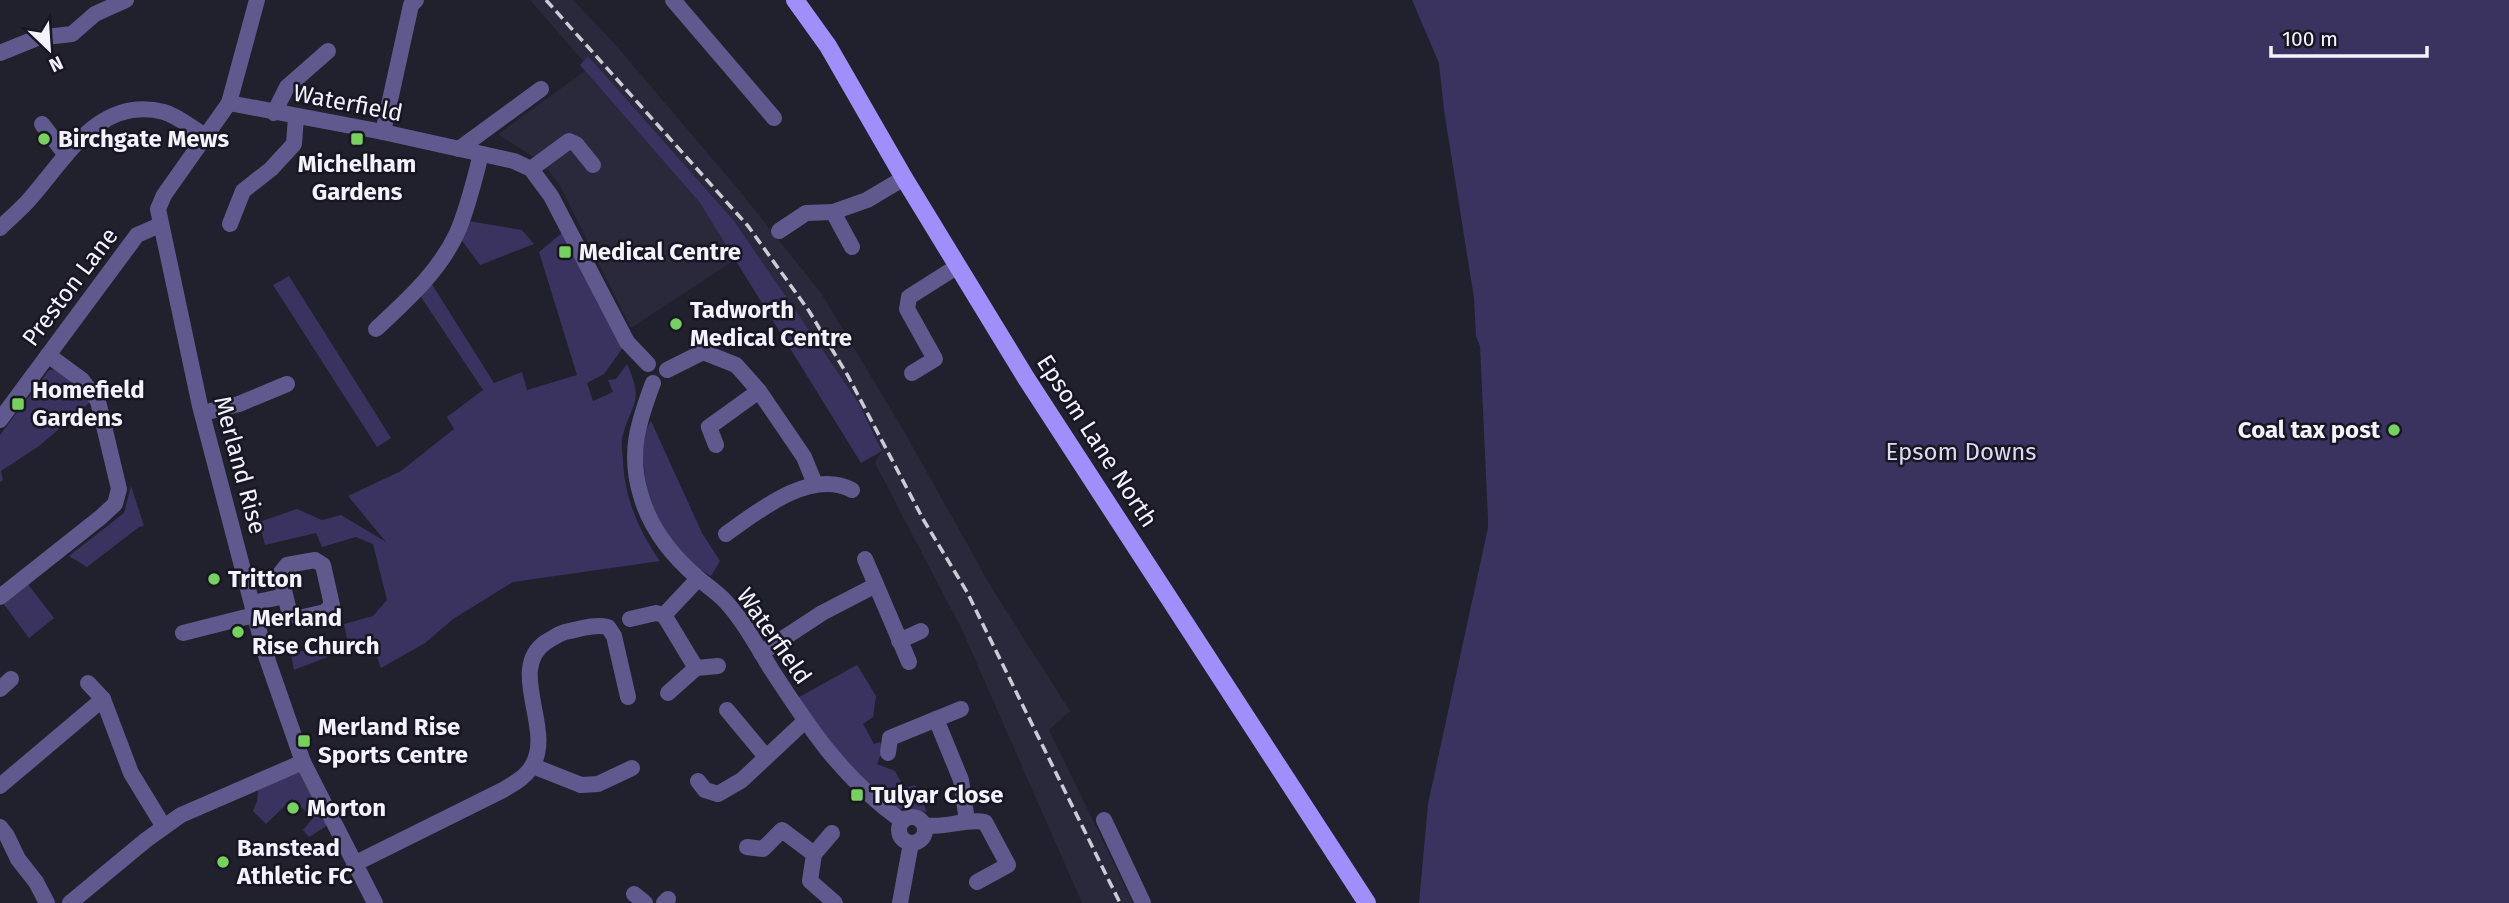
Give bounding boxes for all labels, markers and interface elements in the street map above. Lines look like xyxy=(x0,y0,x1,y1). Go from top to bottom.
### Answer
north arrow xyxy=(14,14,84,84)
scale bar xyxy=(2271,14,2427,58)
text: 100 m xyxy=(2282,26,2338,52)
text: N xyxy=(45,51,67,77)
street label: Waterfield xyxy=(291,79,405,127)
place label: Birchgate Mews xyxy=(58,125,230,153)
marker: Birchgate Mews xyxy=(36,131,52,147)
marker: Michelham Gardens xyxy=(349,131,365,147)
place label: Michelham Gardens xyxy=(298,150,416,206)
street label: Preston Lane xyxy=(16,222,124,352)
place label: Medical Centre xyxy=(579,238,741,266)
marker: Medical Centre xyxy=(557,244,573,260)
place label: Tadworth Medical Centre xyxy=(690,296,852,352)
marker: Tadworth Medical Centre xyxy=(668,316,684,332)
street label: Epsom Lane North xyxy=(1031,350,1163,532)
place label: Homefield Gardens xyxy=(32,376,145,432)
street label: Merland Rise xyxy=(208,393,272,537)
marker: Homefield Gardens xyxy=(10,396,26,412)
place label: Coal tax post xyxy=(2238,416,2381,444)
marker: Coal tax post xyxy=(2386,422,2402,438)
park label: Epsom Downs xyxy=(1886,438,2036,466)
place label: Tritton xyxy=(228,565,303,593)
marker: Tritton xyxy=(206,571,222,587)
street label: Waterfield xyxy=(731,583,817,689)
place label: Merland Rise Church xyxy=(252,604,380,660)
marker: Merland Rise Church xyxy=(230,624,246,640)
place label: Merland Rise Sports Centre xyxy=(318,713,468,769)
marker: Merland Rise Sports Centre xyxy=(296,733,312,749)
place label: Tulyar Close xyxy=(871,781,1003,809)
marker: Tulyar Close xyxy=(849,787,865,803)
place label: Morton xyxy=(307,794,386,822)
marker: Morton xyxy=(285,800,301,816)
place label: Banstead Athletic FC xyxy=(236,834,353,890)
marker: Banstead Athletic FC xyxy=(215,854,231,870)

